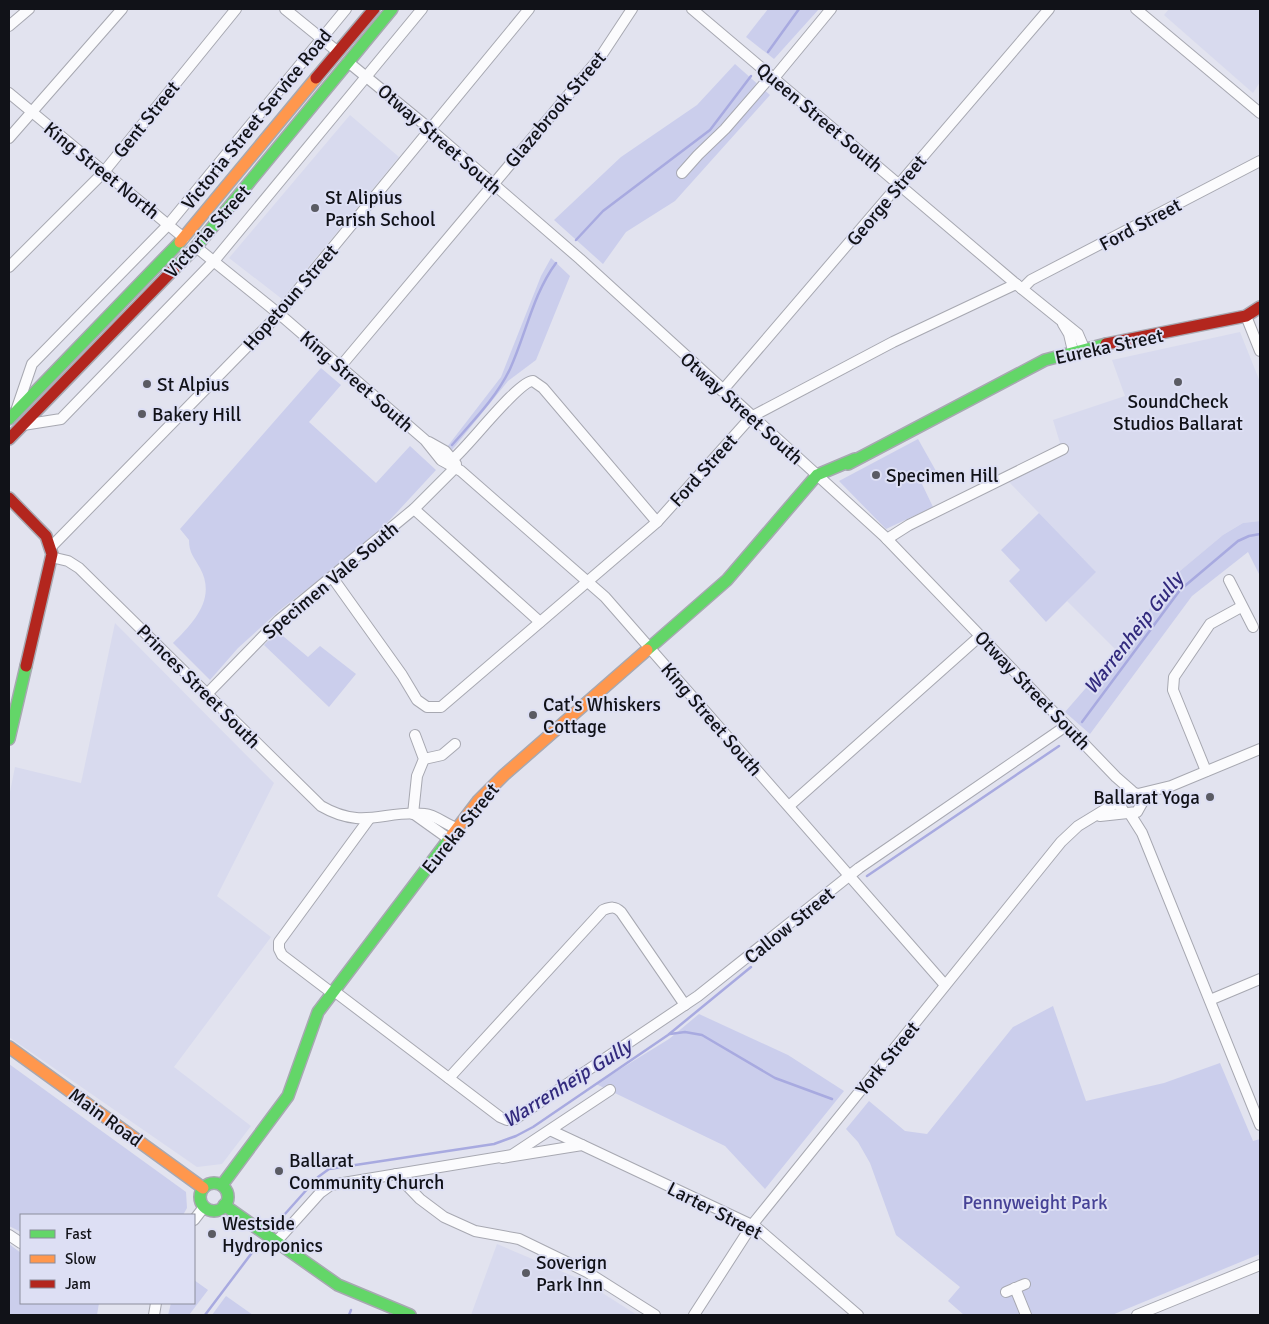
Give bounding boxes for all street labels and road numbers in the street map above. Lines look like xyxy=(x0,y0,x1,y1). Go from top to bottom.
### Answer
street label: Victoria Street Service Road xyxy=(176,24,337,215)
street label: Glazebrook Street xyxy=(500,46,612,173)
street label: Queen Street South xyxy=(751,58,888,178)
street label: Gent Street xyxy=(108,76,185,163)
street label: Otway Street South xyxy=(372,79,506,200)
street label: King Street North xyxy=(39,117,164,225)
street label: George Street xyxy=(842,150,932,251)
street label: Victoria Street xyxy=(160,180,256,283)
street label: Ford Street xyxy=(1095,193,1186,257)
street label: Hopetoun Street xyxy=(238,239,344,356)
street label: Eureka Street xyxy=(1053,324,1166,370)
street label: King Street South xyxy=(295,326,418,438)
street label: Otway Street South xyxy=(675,347,808,470)
street label: Ford Street xyxy=(665,429,743,512)
street label: Specimen Vale South xyxy=(258,517,404,645)
street label: Princes Street South xyxy=(131,620,265,754)
street label: Otway Street South xyxy=(969,626,1095,755)
street label: King Street South xyxy=(655,658,767,781)
street label: Eureka Street xyxy=(417,778,505,879)
street label: Callow Street xyxy=(740,882,840,969)
street label: York Street xyxy=(851,1016,925,1101)
street label: Main Road xyxy=(64,1083,147,1153)
street label: Larter Street xyxy=(663,1177,766,1245)

